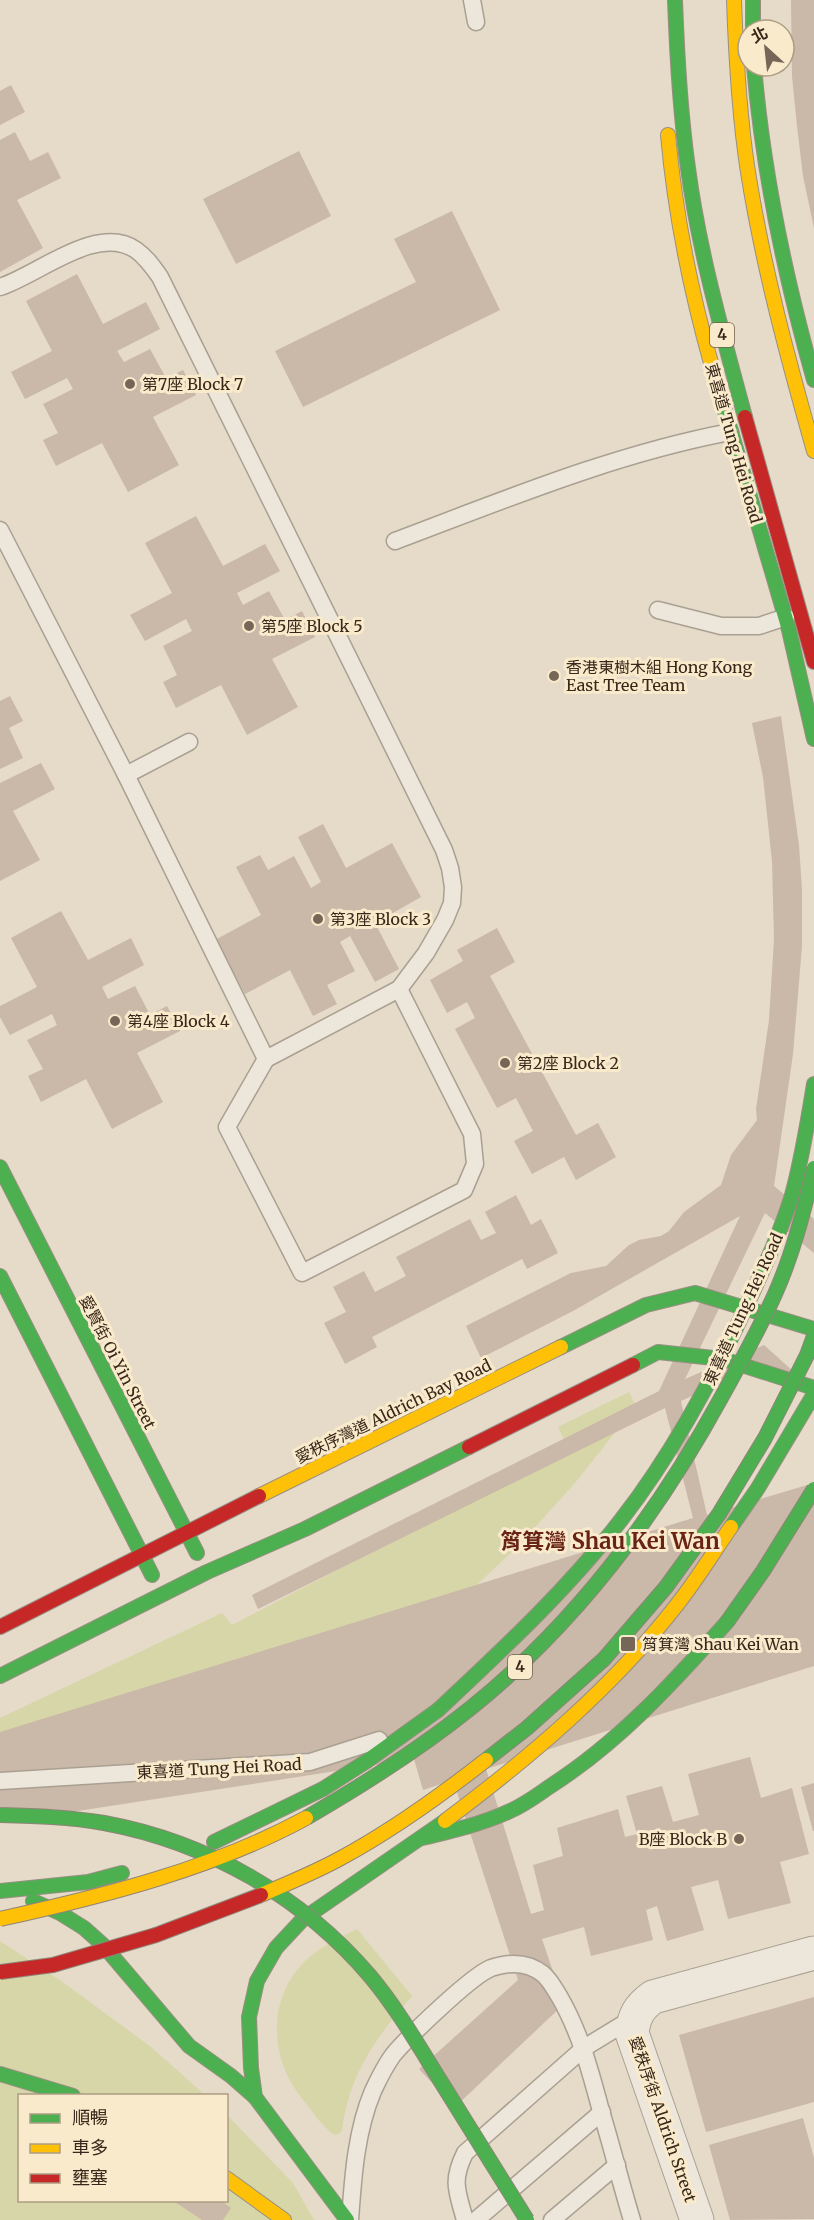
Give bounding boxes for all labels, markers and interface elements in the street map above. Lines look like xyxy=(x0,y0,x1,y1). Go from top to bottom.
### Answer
north arrow xyxy=(736,18,796,78)
text: 北 xyxy=(748,22,771,47)
road number: 4 xyxy=(710,323,734,347)
street label: 東喜道 Tung Hei Road xyxy=(702,361,767,526)
place label: 第7座 Block 7 xyxy=(142,374,243,394)
marker: 第7座 Block 7 xyxy=(123,377,137,391)
place label: 第5座 Block 5 xyxy=(261,616,363,636)
marker: 第5座 Block 5 xyxy=(242,619,256,633)
place label: 香港東樹木組 Hong Kong East Tree Team xyxy=(566,657,752,695)
marker: 香港東樹木組 Hong Kong East Tree Team xyxy=(547,669,561,683)
place label: 第3座 Block 3 xyxy=(330,909,431,929)
marker: 第3座 Block 3 xyxy=(311,912,325,926)
place label: 第4座 Block 4 xyxy=(127,1011,230,1031)
marker: 第4座 Block 4 xyxy=(108,1014,122,1028)
place label: 第2座 Block 2 xyxy=(517,1053,619,1073)
marker: 第2座 Block 2 xyxy=(498,1056,512,1070)
street label: 東喜道 Tung Hei Road xyxy=(699,1229,787,1388)
street label: 愛賢街 Oi Yin Street xyxy=(76,1292,161,1433)
street label: 愛秩序灣道 Aldrich Bay Road xyxy=(292,1355,495,1467)
district label: 筲箕灣 Shau Kei Wan xyxy=(500,1527,720,1555)
place label: 筲箕灣 Shau Kei Wan xyxy=(642,1634,799,1654)
marker: 筲箕灣 Shau Kei Wan xyxy=(619,1635,637,1653)
road number: 4 xyxy=(508,1655,532,1679)
street label: 東喜道 Tung Hei Road xyxy=(136,1754,303,1782)
place label: B座 Block B xyxy=(639,1829,727,1849)
marker: B座 Block B xyxy=(732,1832,746,1846)
street label: 愛秩序街 Aldrich Street xyxy=(625,2033,701,2205)
legend xyxy=(18,2094,228,2202)
text: 順暢 xyxy=(72,2106,108,2129)
text: 車多 xyxy=(72,2136,108,2159)
text: 壅塞 xyxy=(72,2166,108,2189)

